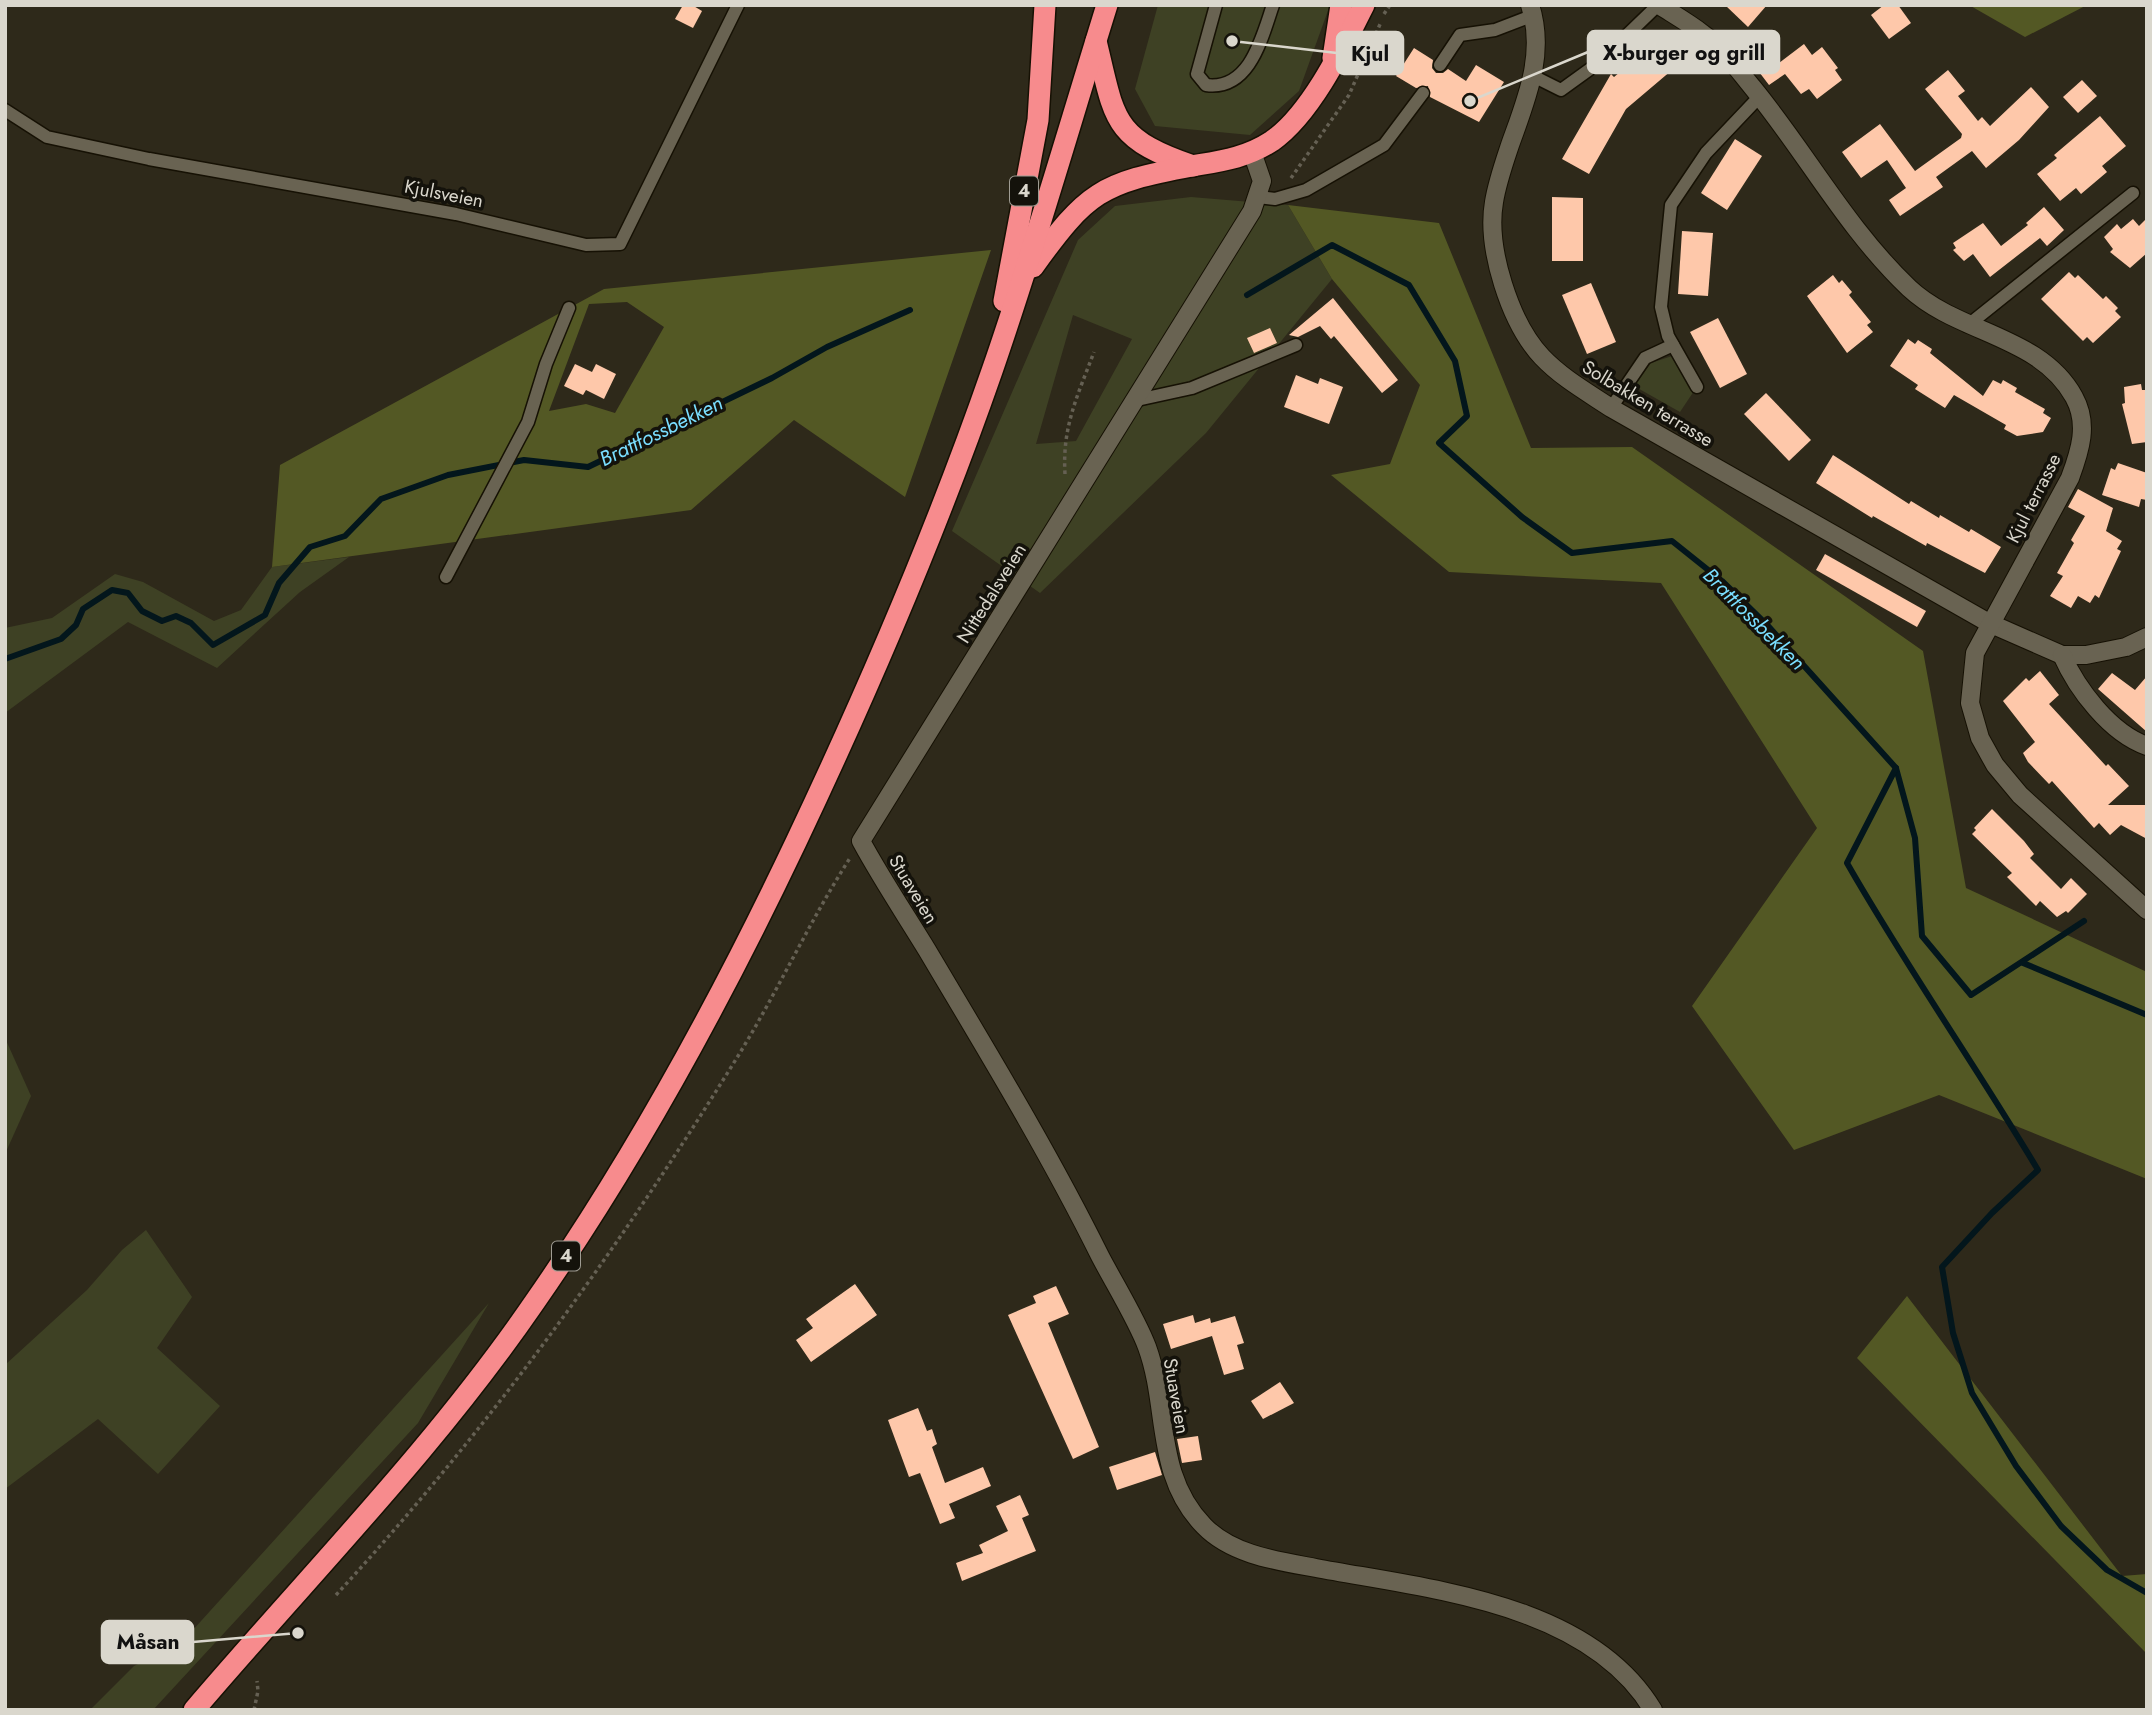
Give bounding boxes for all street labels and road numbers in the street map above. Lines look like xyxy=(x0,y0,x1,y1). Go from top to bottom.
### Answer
street label: Kjulsveien xyxy=(402,173,486,214)
road number: 4 xyxy=(1010,176,1038,206)
street label: Solbakken terrasse xyxy=(1577,354,1719,453)
street label: Kjul terrasse xyxy=(1999,449,2068,548)
street label: Nittedalsveien xyxy=(950,538,1033,648)
street label: Stuaveien xyxy=(882,849,945,929)
road number: 4 xyxy=(552,1241,580,1270)
street label: Stuaveien xyxy=(1157,1356,1196,1436)

